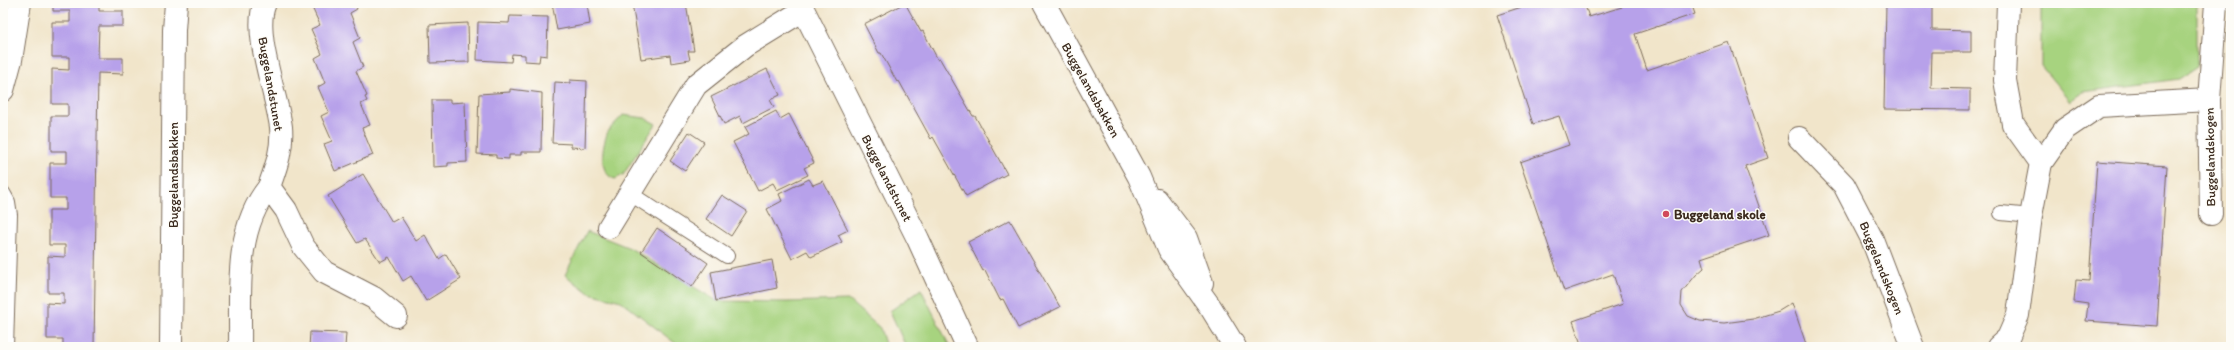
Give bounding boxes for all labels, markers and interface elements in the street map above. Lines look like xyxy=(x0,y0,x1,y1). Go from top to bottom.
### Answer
street label: Buggelandstunet xyxy=(255,36,287,133)
street label: Buggelandsbakken xyxy=(1059,40,1124,141)
street label: Buggelandskogen xyxy=(2202,107,2218,207)
street label: Buggelandsbakken xyxy=(166,121,181,228)
street label: Buggelandstunet xyxy=(859,132,915,224)
place label: Buggeland skole xyxy=(1674,207,1766,223)
marker: Buggeland skole xyxy=(1661,209,1671,219)
street label: Buggelandskogen xyxy=(1856,219,1908,317)

